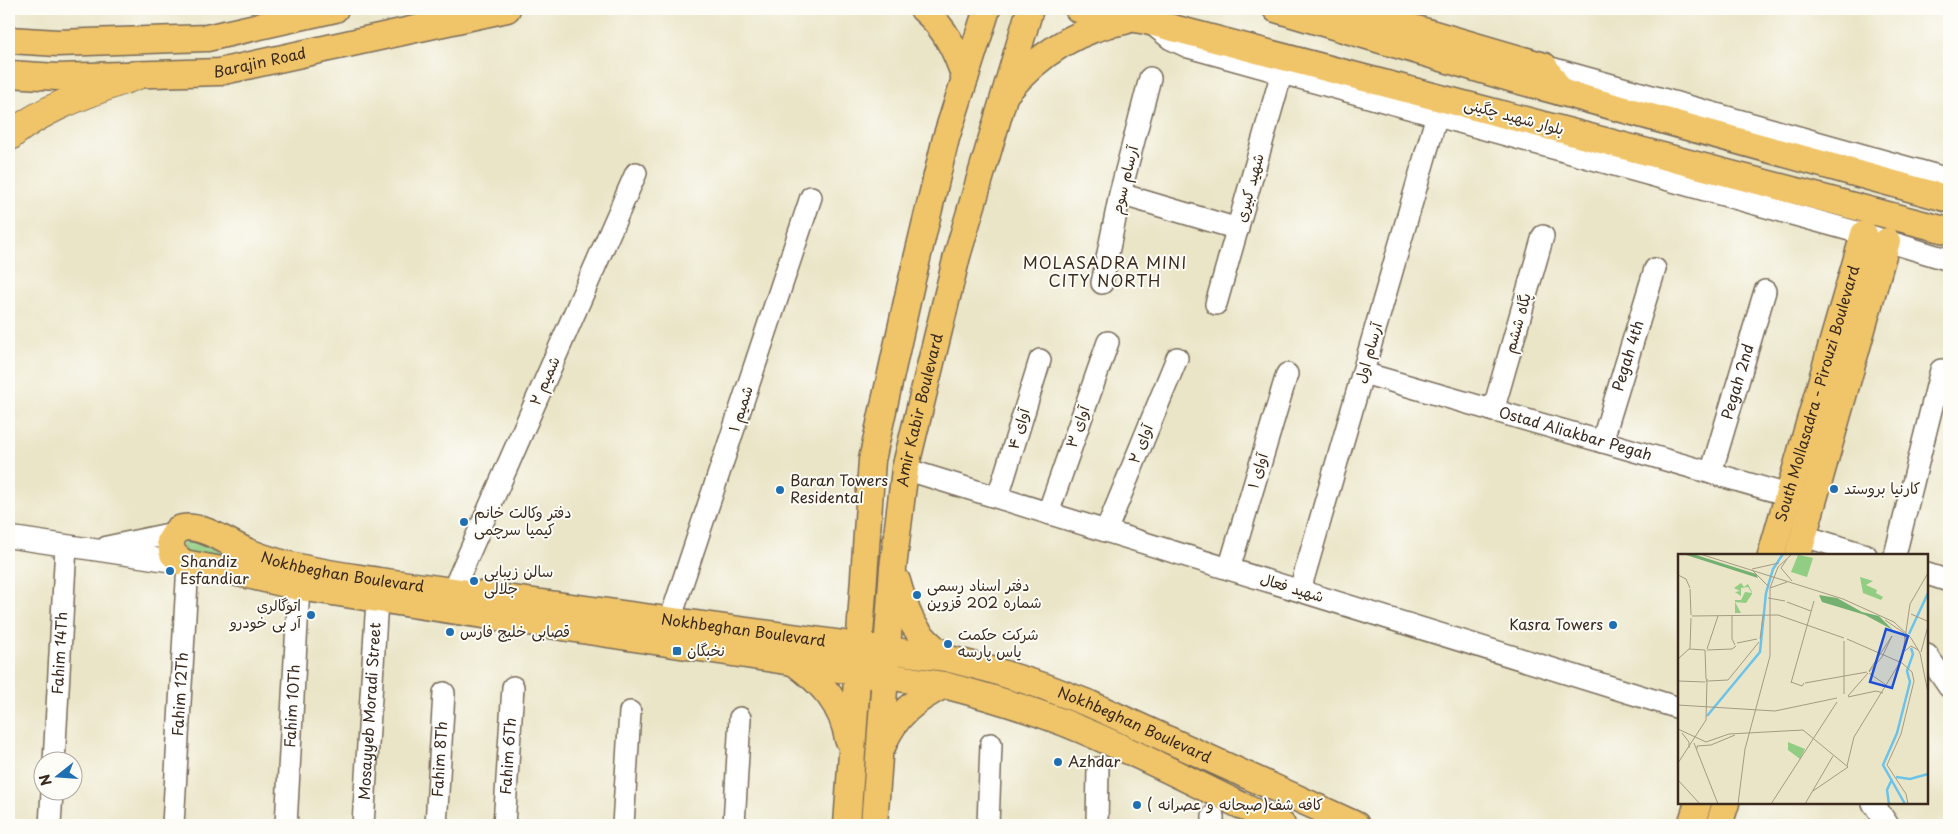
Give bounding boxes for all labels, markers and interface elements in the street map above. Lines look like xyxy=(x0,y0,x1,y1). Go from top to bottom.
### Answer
street label: Barajin Road xyxy=(213,40,308,82)
street label: بلوار شهید چگینی xyxy=(1462,91,1567,140)
street label: آرسام سوم xyxy=(1104,142,1145,217)
street label: شهید کبیری xyxy=(1228,151,1269,225)
district label: MOLASADRA MINI CITY NORTH xyxy=(1023,250,1187,292)
street label: South Mollasadra - Pirouzi Boulevard xyxy=(1768,262,1864,524)
street label: پگاه ششم xyxy=(1497,290,1538,356)
street label: Pegah 4th xyxy=(1605,317,1649,394)
street label: آرسام اول xyxy=(1348,318,1388,386)
street label: Amir Kabir Boulevard xyxy=(890,331,948,488)
street label: Pegah 2nd xyxy=(1714,341,1759,422)
street label: شمیم ۲ xyxy=(523,352,567,410)
street label: شمیم ۱ xyxy=(721,383,760,435)
street label: Ostad Aliakbar Pegah xyxy=(1496,400,1655,465)
street label: آوای ۳ xyxy=(1059,401,1095,451)
street label: آوای ۴ xyxy=(1000,404,1035,452)
street label: آوای ۲ xyxy=(1121,419,1158,467)
street label: آوای ۱ xyxy=(1240,449,1273,491)
place label: Baran Towers Residental xyxy=(790,468,888,508)
place label: كارنيا بروستد xyxy=(1844,476,1921,499)
marker: كارنيا بروستد xyxy=(1828,483,1840,495)
marker: Baran Towers Residental xyxy=(774,484,786,496)
place label: دفتر وکالت خانم کیمیا سرچمی xyxy=(474,500,572,540)
marker: دفتر وکالت خانم کیمیا سرچمی xyxy=(458,516,470,528)
street label: Nokhbeghan Boulevard xyxy=(258,544,426,597)
place label: Shandiz Esfandiar xyxy=(180,549,249,589)
inset map xyxy=(1678,554,1928,804)
place label: سالن زیبایی جلالی xyxy=(484,559,553,599)
marker: Shandiz Esfandiar xyxy=(164,565,176,577)
street label: شهید فعال xyxy=(1258,566,1327,607)
place label: دفتر اسناد رسمی شماره 202 قزوین xyxy=(927,573,1042,613)
marker: سالن زیبایی جلالی xyxy=(468,575,480,587)
marker: دفتر اسناد رسمی شماره 202 قزوین xyxy=(911,589,923,601)
place label: اتوگالری آر بی خودرو xyxy=(229,593,302,633)
street label: Nokhbeghan Boulevard xyxy=(660,606,827,652)
marker: اتوگالری آر بی خودرو xyxy=(305,609,317,621)
street label: Fahim 14Th xyxy=(45,611,72,695)
place label: Kasra Towers xyxy=(1509,612,1603,635)
place label: قصابی خلیج فارس xyxy=(460,619,570,642)
marker: Kasra Towers xyxy=(1607,619,1619,631)
street label: Mosayyeb Moradi Street xyxy=(352,622,386,800)
place label: شرکت حکمت یاس پارسه xyxy=(958,622,1039,662)
marker: قصابی خلیج فارس xyxy=(444,626,456,638)
place label: نخبگان xyxy=(687,638,725,661)
marker: شرکت حکمت یاس پارسه xyxy=(942,638,954,650)
marker: نخبگان xyxy=(671,645,683,657)
street label: Fahim 12Th xyxy=(165,651,193,737)
street label: Fahim 10Th xyxy=(277,664,305,748)
street label: Nokhbeghan Boulevard xyxy=(1055,680,1216,768)
street label: Fahim 6Th xyxy=(493,717,521,795)
street label: Fahim 8Th xyxy=(425,720,452,798)
place label: Azhdar xyxy=(1068,749,1120,772)
north arrow xyxy=(32,752,82,802)
marker: Azhdar xyxy=(1052,756,1064,768)
text: N xyxy=(33,772,57,788)
place label: کافه شف(صبحانه و عصرانه ) xyxy=(1147,792,1323,815)
marker: کافه شف(صبحانه و عصرانه ) xyxy=(1131,799,1143,811)

